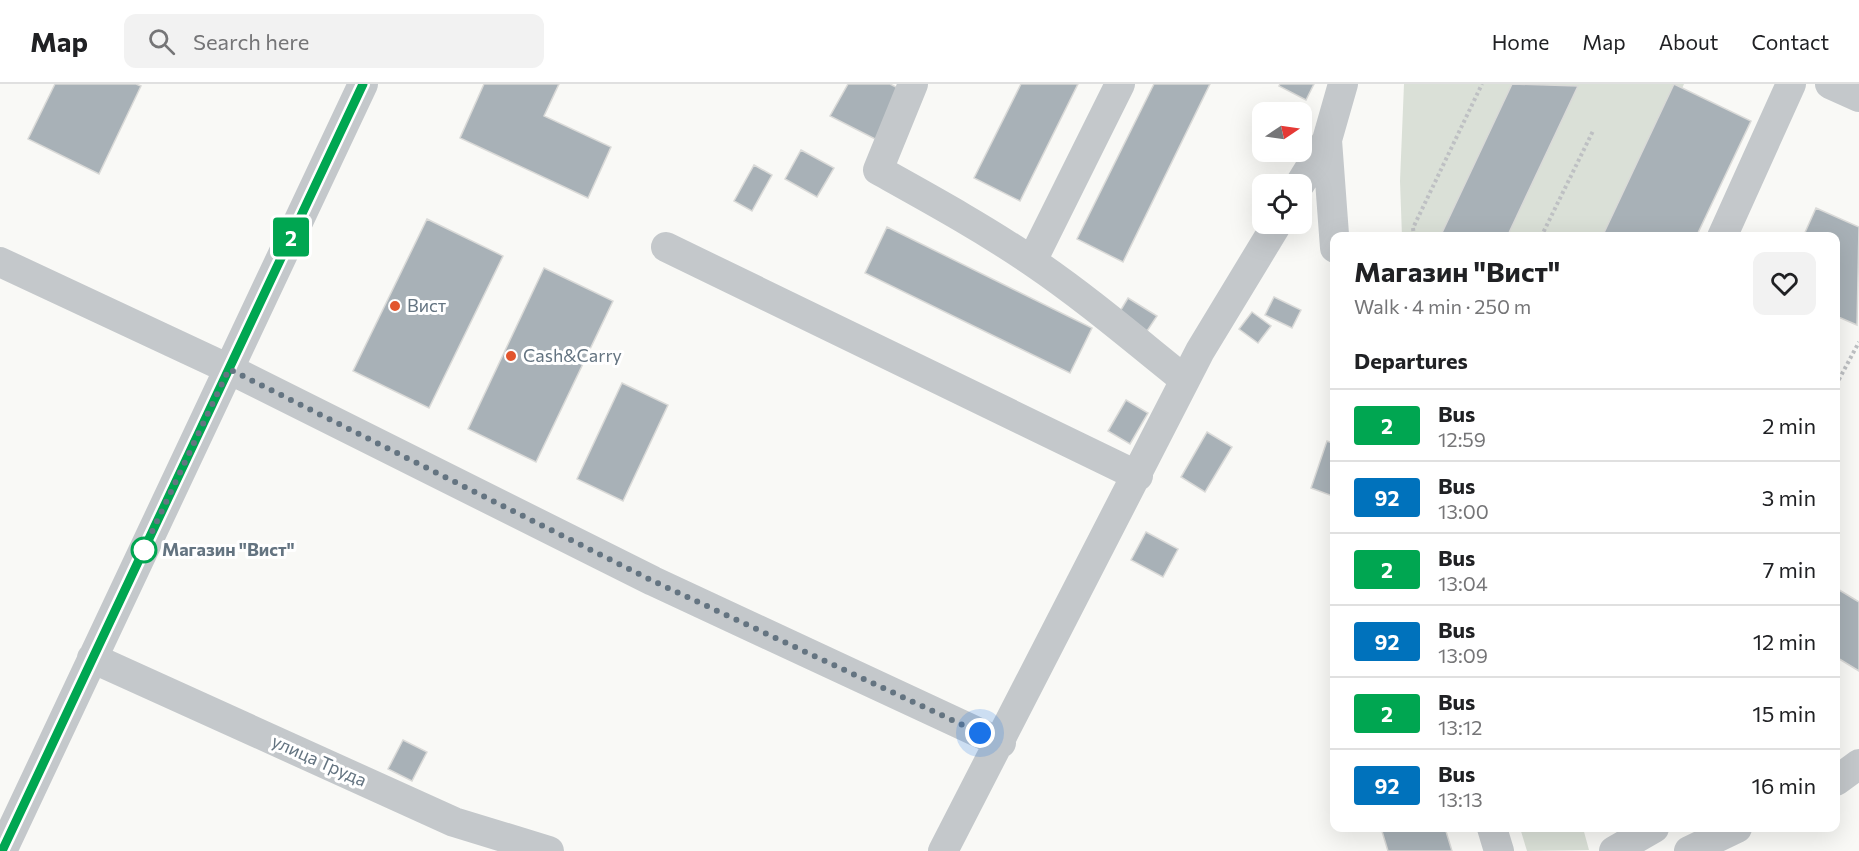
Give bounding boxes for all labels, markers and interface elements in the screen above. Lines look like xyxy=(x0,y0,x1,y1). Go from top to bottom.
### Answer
search box xyxy=(124,14,544,68)
text: Map xyxy=(30,24,88,58)
icon: search xyxy=(145,25,178,58)
text: Search here xyxy=(193,28,309,55)
text: Home xyxy=(1492,29,1549,54)
text: Map xyxy=(1582,29,1626,54)
text: About xyxy=(1659,29,1718,54)
text: Contact xyxy=(1751,29,1829,54)
north arrow xyxy=(1252,102,1312,162)
map controls xyxy=(1252,102,1312,234)
button: locate xyxy=(1252,174,1312,234)
line badge: 2 xyxy=(272,218,310,256)
text: 2 xyxy=(285,225,297,250)
button: heart xyxy=(1753,252,1816,315)
text: Магазин "Вист" xyxy=(1354,254,1560,288)
place label: Вист xyxy=(407,294,447,316)
text: Walk · 4 min · 250 m xyxy=(1354,294,1531,318)
marker: Вист xyxy=(388,299,402,313)
place label: Cash&Carry xyxy=(523,344,622,366)
text: Departures xyxy=(1354,347,1468,374)
marker: Cash&Carry xyxy=(504,349,518,363)
text: Bus xyxy=(1438,400,1475,427)
text: 2 min xyxy=(1762,412,1816,439)
text: 2 xyxy=(1381,413,1393,438)
text: 12:59 xyxy=(1438,427,1486,451)
text: Bus xyxy=(1438,472,1475,499)
text: 3 min xyxy=(1762,484,1816,511)
text: 92 xyxy=(1375,485,1399,510)
text: 13:00 xyxy=(1438,499,1489,523)
marker: Магазин "Вист" xyxy=(131,537,157,563)
place label: Магазин "Вист" xyxy=(162,538,295,560)
text: Bus xyxy=(1438,544,1475,571)
text: 7 min xyxy=(1763,556,1816,583)
text: 2 xyxy=(1381,557,1393,582)
text: 13:04 xyxy=(1438,571,1488,595)
text: Bus xyxy=(1438,616,1475,643)
text: 12 min xyxy=(1753,628,1816,655)
text: 92 xyxy=(1375,629,1399,654)
text: 13:09 xyxy=(1438,643,1488,667)
text: Bus xyxy=(1438,688,1475,715)
text: 15 min xyxy=(1752,700,1816,727)
text: 2 xyxy=(1381,701,1393,726)
text: 13:12 xyxy=(1438,715,1482,739)
your location xyxy=(965,718,995,748)
street label: улица Труда xyxy=(269,729,370,791)
text: Bus xyxy=(1438,760,1475,787)
text: 16 min xyxy=(1752,772,1816,799)
text: 92 xyxy=(1375,773,1399,798)
text: 13:13 xyxy=(1438,787,1483,811)

